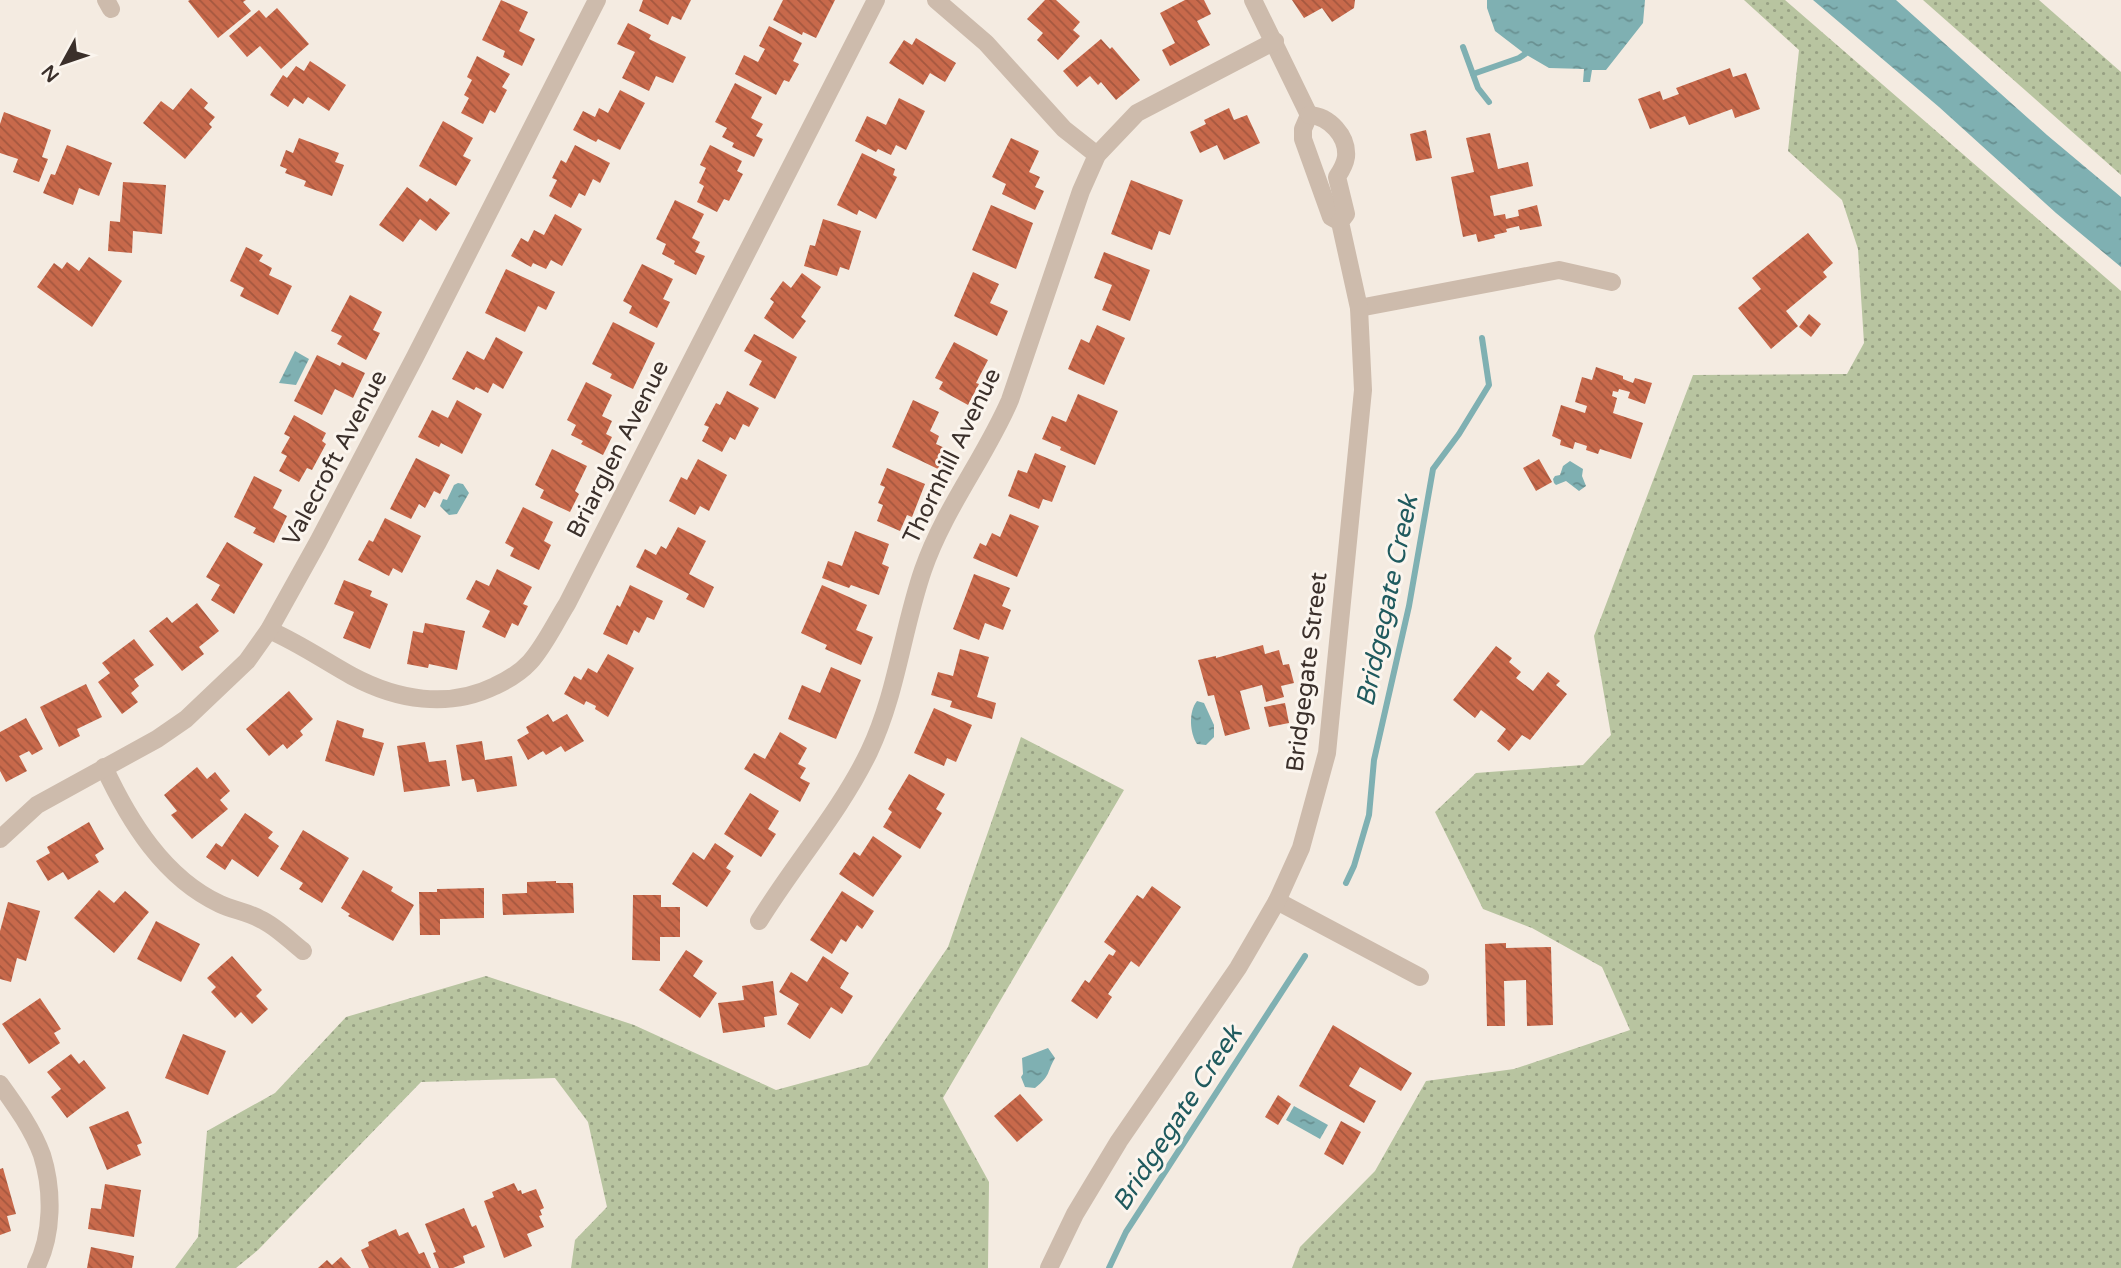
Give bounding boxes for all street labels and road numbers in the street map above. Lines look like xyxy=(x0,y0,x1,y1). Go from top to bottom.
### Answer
street label: Briarglen Avenue xyxy=(561,355,675,543)
street label: Thornhill Avenue xyxy=(897,363,1007,549)
street label: Valecroft Avenue xyxy=(276,365,394,551)
street label: Bridgegate Street xyxy=(1280,570,1334,774)

